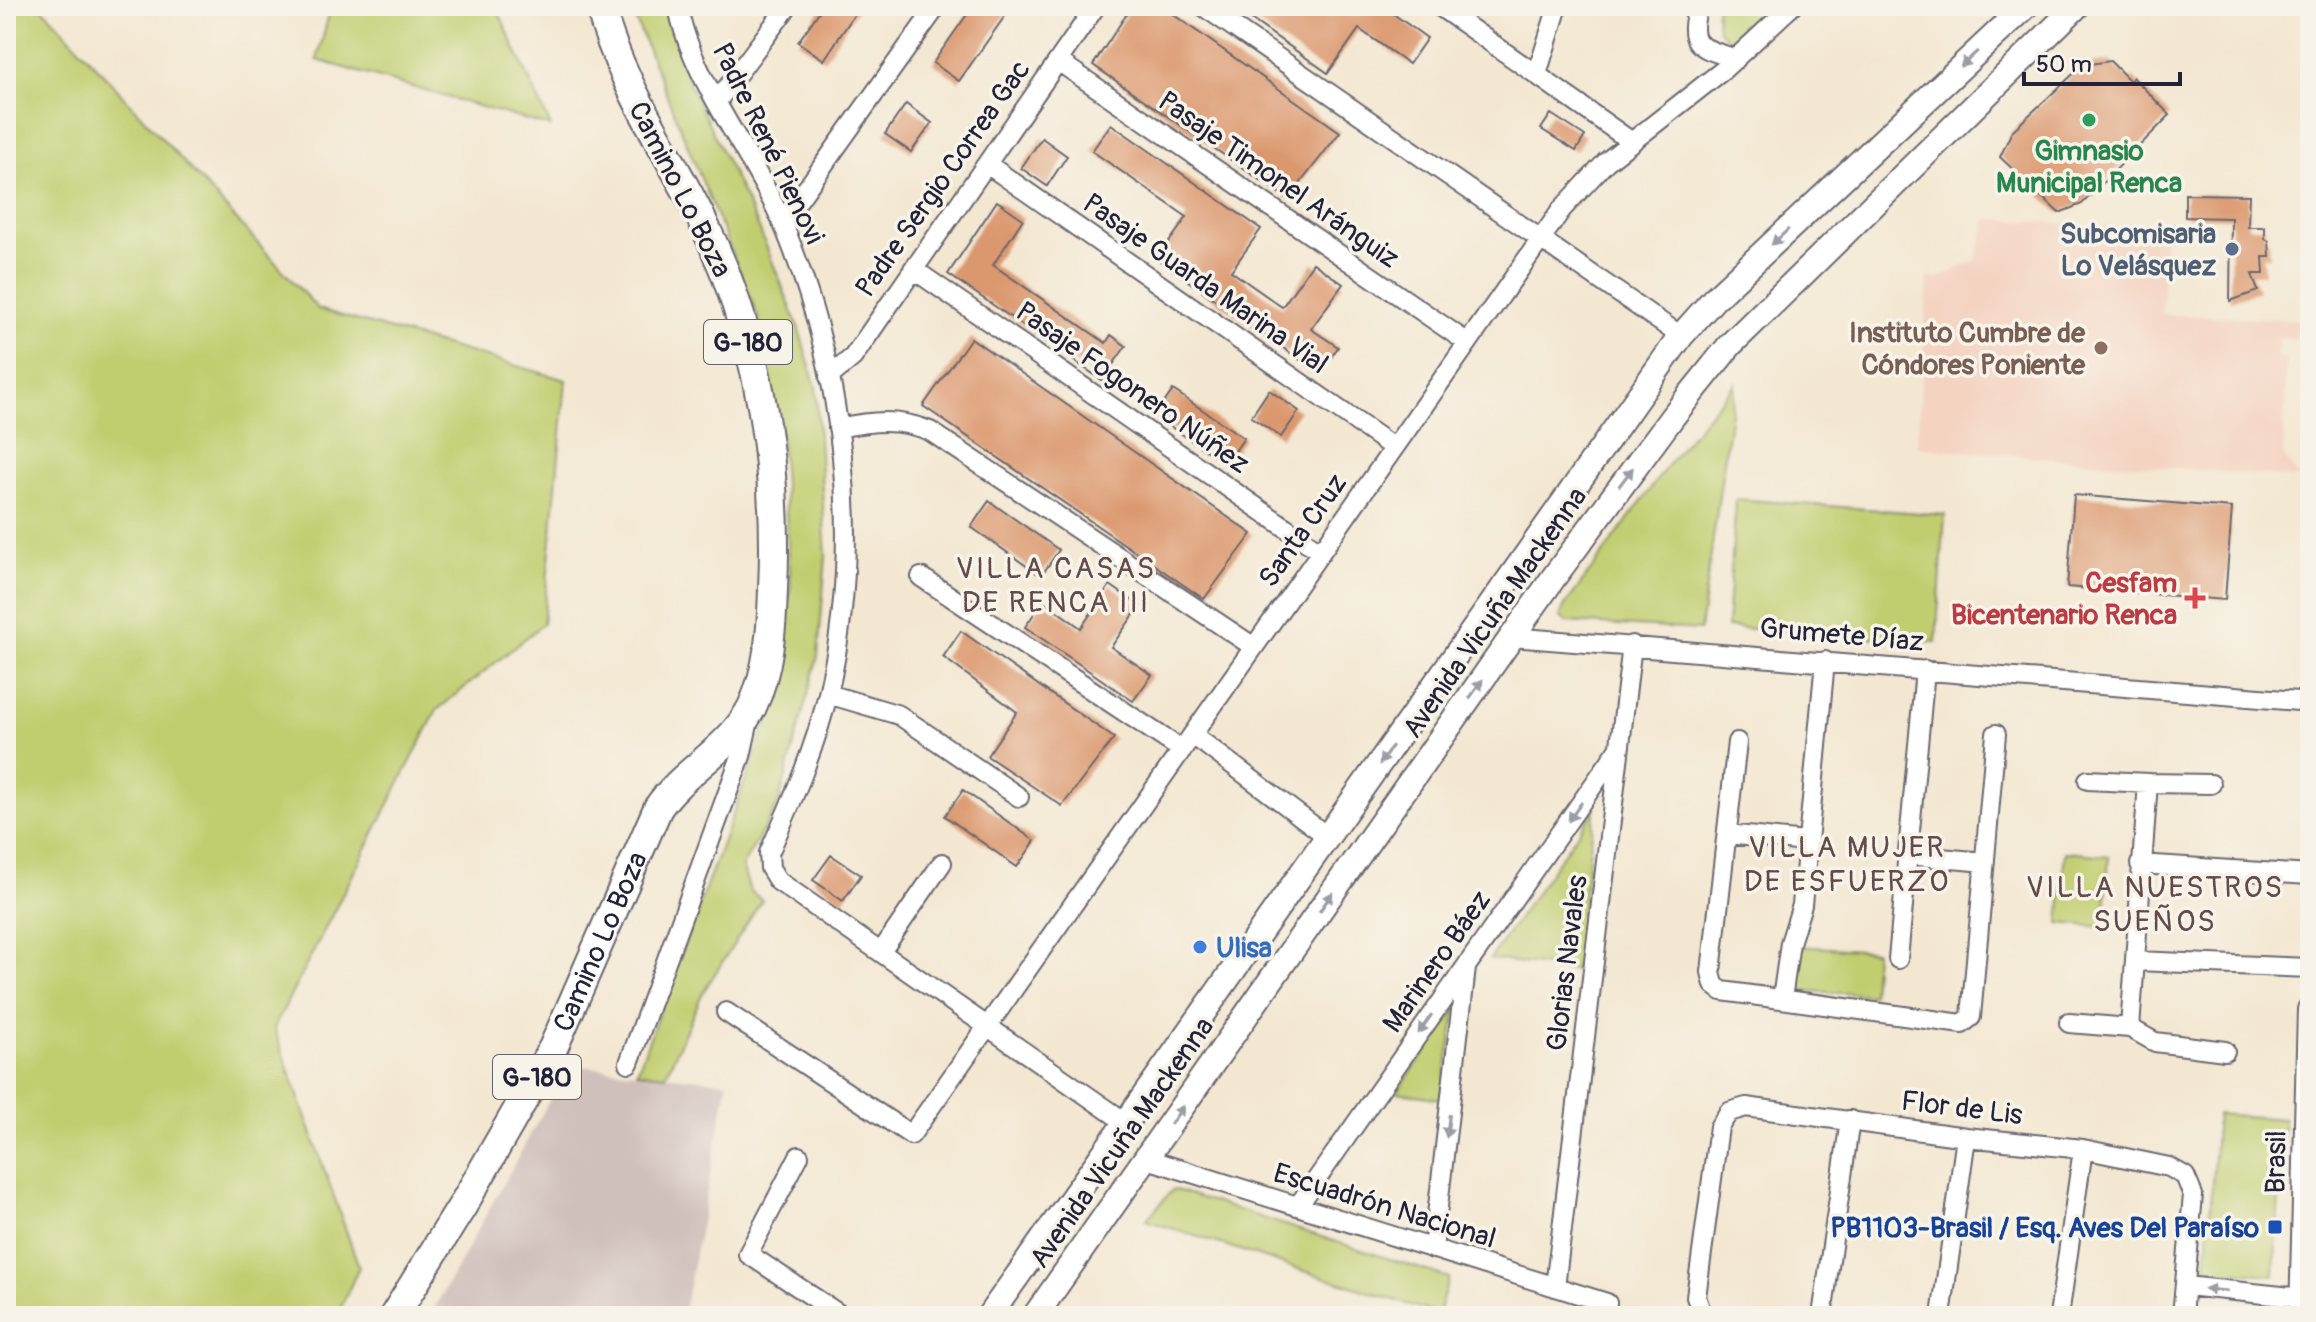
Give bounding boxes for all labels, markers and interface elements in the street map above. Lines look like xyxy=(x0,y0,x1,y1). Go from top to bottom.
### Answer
scale bar xyxy=(2024,36,2180,86)
street label: Padre René Pienovi xyxy=(704,37,831,250)
one-way arrow xyxy=(1960,50,1979,68)
text: 50 m xyxy=(2036,50,2092,79)
street label: Padre Sergio Correa Gac xyxy=(848,54,1038,304)
street label: Pasaje Timonel Aránguiz xyxy=(1151,84,1405,277)
street label: Camino Lo Boza xyxy=(620,96,739,284)
marker: Gimnasio Municipal Renca xyxy=(2080,111,2098,129)
place label: Gimnasio Municipal Renca xyxy=(1996,134,2182,201)
street label: Pasaje Guarda Marina Vial xyxy=(1076,186,1335,382)
place label: Subcomisaria Lo Velásquez xyxy=(2060,217,2216,284)
one-way arrow xyxy=(1770,228,1789,246)
marker: Subcomisaria Lo Velásquez xyxy=(2223,240,2241,258)
street label: Pasaje Fogonero Núñez xyxy=(1009,295,1256,482)
place label: Instituto Cumbre de Cóndores Poniente xyxy=(1849,316,2086,383)
road number: G-180 xyxy=(704,320,792,364)
marker: Instituto Cumbre de Cóndores Poniente xyxy=(2092,339,2110,357)
street label: Santa Cruz xyxy=(1251,467,1355,594)
one-way arrow xyxy=(1618,467,1634,487)
street label: Avenida Vicuña Mackenna xyxy=(1395,481,1595,745)
district label: VILLA CASAS DE RENCA III xyxy=(956,550,1156,621)
place label: Cesfam Bicentenario Renca xyxy=(1951,566,2177,633)
marker: Cesfam Bicentenario Renca xyxy=(2184,587,2206,609)
street label: Grumete Díaz xyxy=(1758,611,1925,660)
one-way arrow xyxy=(1468,679,1483,700)
one-way arrow xyxy=(1379,744,1394,765)
one-way arrow xyxy=(1568,801,1583,822)
district label: VILLA MUJER DE ESFUERZO xyxy=(1744,829,1950,900)
street label: Camino Lo Boza xyxy=(546,847,656,1037)
district label: VILLA NUESTROS SUEÑOS xyxy=(2026,869,2284,940)
street label: Glorias Navales xyxy=(1539,873,1596,1053)
street label: Marinero Báez xyxy=(1375,884,1499,1040)
one-way arrow xyxy=(1318,891,1333,912)
place label: Ulisa xyxy=(1216,931,1272,966)
marker: Ulisa xyxy=(1191,938,1209,956)
street label: Avenida Vicuña Mackenna xyxy=(1022,1011,1222,1275)
one-way arrow xyxy=(1418,1014,1433,1035)
road number: G-180 xyxy=(493,1055,581,1099)
street label: Flor de Lis xyxy=(1899,1084,2025,1133)
one-way arrow xyxy=(1170,1105,1185,1126)
one-way arrow xyxy=(1441,1114,1454,1139)
street label: Brasil xyxy=(2258,1130,2295,1194)
street label: Escuadrón Nacional xyxy=(1269,1156,1500,1257)
place label: PB1103-Brasil / Esq. Aves Del Paraíso xyxy=(1830,1211,2259,1246)
marker: PB1103-Brasil / Esq. Aves Del Paraíso xyxy=(2266,1218,2284,1236)
one-way arrow xyxy=(2203,1283,2228,1296)

